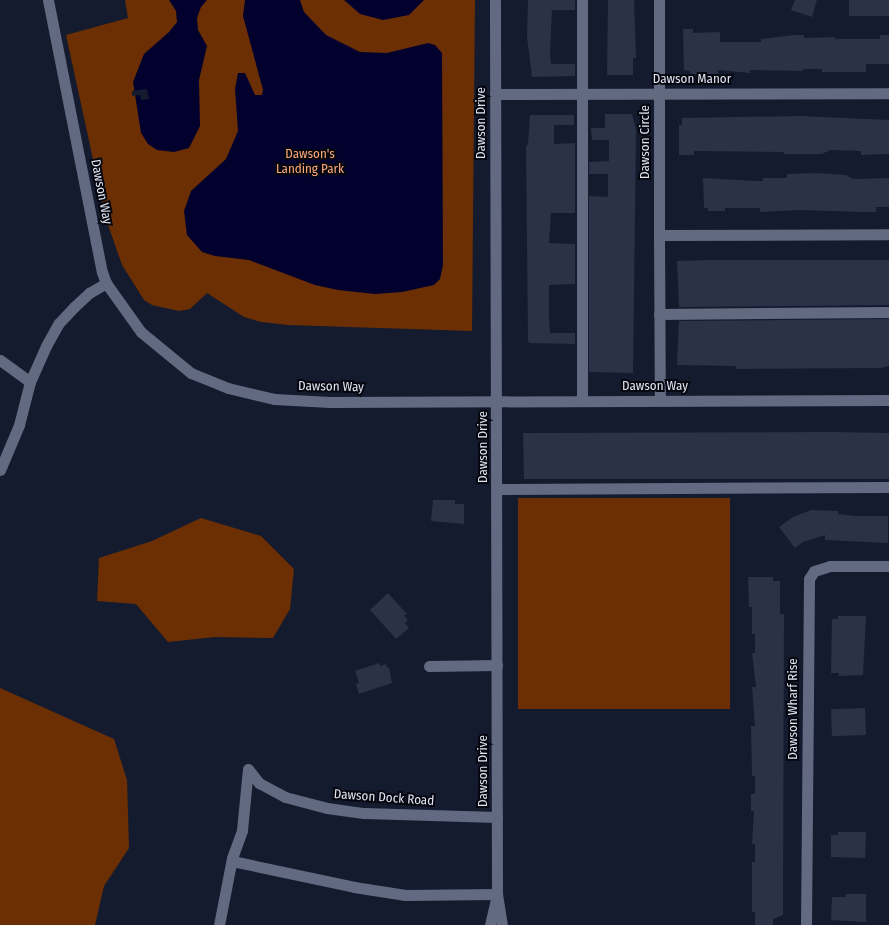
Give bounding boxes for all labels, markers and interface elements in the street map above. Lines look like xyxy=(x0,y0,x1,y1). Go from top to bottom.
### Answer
street label: Dawson Manor xyxy=(653,71,731,87)
street label: Dawson Drive xyxy=(473,87,489,159)
street label: Dawson Circle xyxy=(637,105,653,179)
park label: Dawson's Landing Park xyxy=(276,147,344,178)
street label: Dawson Way xyxy=(87,158,115,226)
street label: Dawson Way xyxy=(622,378,688,394)
street label: Dawson Way xyxy=(298,379,364,395)
street label: Dawson Drive xyxy=(475,411,491,483)
street label: Dawson Wharf Rise xyxy=(785,658,801,760)
street label: Dawson Drive xyxy=(475,735,491,807)
street label: Dawson Dock Road xyxy=(333,787,435,809)

